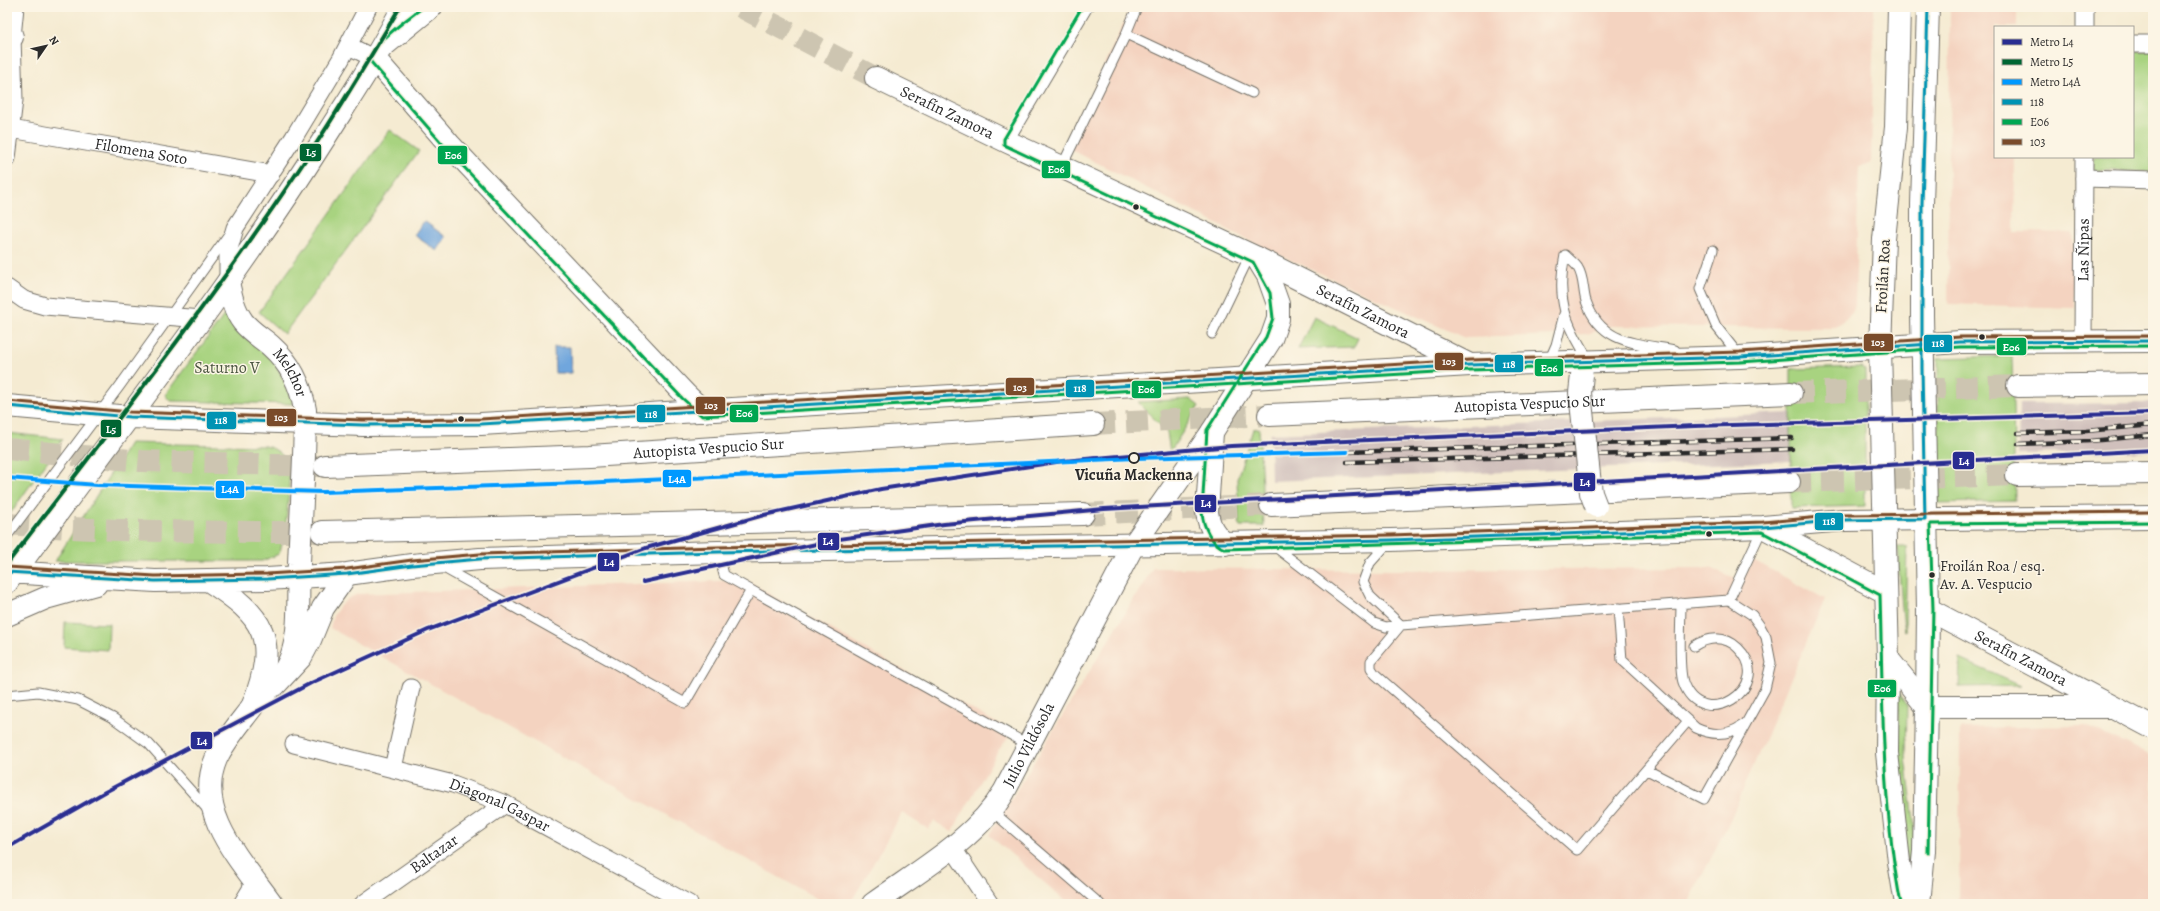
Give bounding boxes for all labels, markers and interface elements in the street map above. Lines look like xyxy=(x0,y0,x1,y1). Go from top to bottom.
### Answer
north arrow xyxy=(26,26,66,66)
legend xyxy=(1994,26,2134,158)
text: N xyxy=(45,33,62,48)
text: Metro L4 xyxy=(2030,34,2074,50)
text: Metro L5 xyxy=(2030,54,2073,70)
text: Metro L4A xyxy=(2030,74,2082,90)
street label: Serafín Zamora xyxy=(896,80,998,145)
text: 118 xyxy=(2030,94,2044,110)
text: E06 xyxy=(2030,114,2049,130)
street label: Filomena Soto xyxy=(93,133,189,170)
text: 103 xyxy=(2030,134,2046,150)
line badge: L5 xyxy=(299,143,322,162)
text: L5 xyxy=(306,145,317,160)
line badge: E06 xyxy=(437,145,468,165)
text: E06 xyxy=(444,148,462,163)
line badge: E06 xyxy=(1041,160,1071,179)
text: E06 xyxy=(1047,162,1065,177)
unlabelled marker xyxy=(1131,202,1141,212)
street label: Las Ñipas xyxy=(2072,218,2095,282)
street label: Froilán Roa xyxy=(1870,238,1896,314)
street label: Serafín Zamora xyxy=(1313,279,1414,344)
unlabelled marker xyxy=(1977,332,1987,342)
line badge: 103 xyxy=(1863,333,1894,352)
line badge: 118 xyxy=(1923,334,1953,353)
text: 103 xyxy=(1871,335,1885,350)
text: 118 xyxy=(1931,336,1945,351)
line badge: E06 xyxy=(1996,337,2027,356)
text: E06 xyxy=(2002,340,2020,355)
street label: Melchor xyxy=(267,343,313,400)
line badge: 103 xyxy=(1434,352,1464,371)
text: 103 xyxy=(1442,354,1456,369)
line badge: 118 xyxy=(1494,354,1524,373)
park label: Saturno V xyxy=(194,357,260,379)
text: 118 xyxy=(1502,357,1516,372)
line badge: E06 xyxy=(1534,358,1564,377)
text: E06 xyxy=(1540,361,1558,376)
line badge: 103 xyxy=(1005,377,1035,396)
line badge: 118 xyxy=(1065,379,1095,398)
text: 103 xyxy=(1013,380,1027,395)
line badge: E06 xyxy=(1131,380,1162,399)
text: 118 xyxy=(1073,381,1087,396)
text: E06 xyxy=(1137,382,1155,397)
street label: Autopista Vespucio Sur xyxy=(1453,390,1606,418)
line badge: 103 xyxy=(695,396,726,415)
text: 103 xyxy=(704,398,718,413)
line badge: 118 xyxy=(636,404,666,423)
line badge: E06 xyxy=(729,404,759,423)
text: E06 xyxy=(735,406,753,421)
text: 118 xyxy=(644,407,658,422)
line badge: 103 xyxy=(266,408,297,427)
text: 103 xyxy=(274,410,288,425)
line badge: 118 xyxy=(206,411,237,430)
text: 118 xyxy=(214,413,228,428)
unlabelled marker xyxy=(456,414,466,424)
line badge: L5 xyxy=(100,419,122,438)
text: L5 xyxy=(106,422,117,437)
street label: Autopista Vespucio Sur xyxy=(631,433,785,464)
line badge: L4 xyxy=(1952,451,1975,470)
marker: Vicuña Mackenna xyxy=(1128,452,1140,464)
text: L4 xyxy=(1959,454,1970,469)
place label: Vicuña Mackenna xyxy=(1074,464,1193,486)
line badge: L4A xyxy=(662,469,692,488)
text: L4A xyxy=(668,472,686,487)
line badge: L4 xyxy=(1573,472,1596,492)
text: L4 xyxy=(1580,475,1591,490)
line badge: L4A xyxy=(215,480,245,499)
text: L4A xyxy=(221,482,239,497)
line badge: L4 xyxy=(1194,494,1217,513)
text: L4 xyxy=(1201,496,1212,511)
line badge: 118 xyxy=(1814,512,1844,531)
text: 118 xyxy=(1822,514,1836,529)
unlabelled marker xyxy=(1704,529,1714,539)
line badge: L4 xyxy=(817,532,840,551)
text: L4 xyxy=(823,534,834,549)
line badge: L4 xyxy=(597,552,620,572)
text: L4 xyxy=(604,555,615,570)
place label: Froilán Roa / esq. Av. A. Vespucio xyxy=(1939,556,2046,594)
marker: Froilán Roa / esq. Av. A. Vespucio xyxy=(1927,570,1937,580)
street label: Serafín Zamora xyxy=(1971,625,2071,692)
line badge: E06 xyxy=(1867,679,1897,698)
text: E06 xyxy=(1873,681,1891,696)
street label: Julio Vildósola xyxy=(997,698,1060,791)
line badge: L4 xyxy=(190,731,213,750)
text: L4 xyxy=(197,734,208,749)
street label: Diagonal Gaspar xyxy=(446,772,554,837)
street label: Baltazar xyxy=(405,829,463,879)

